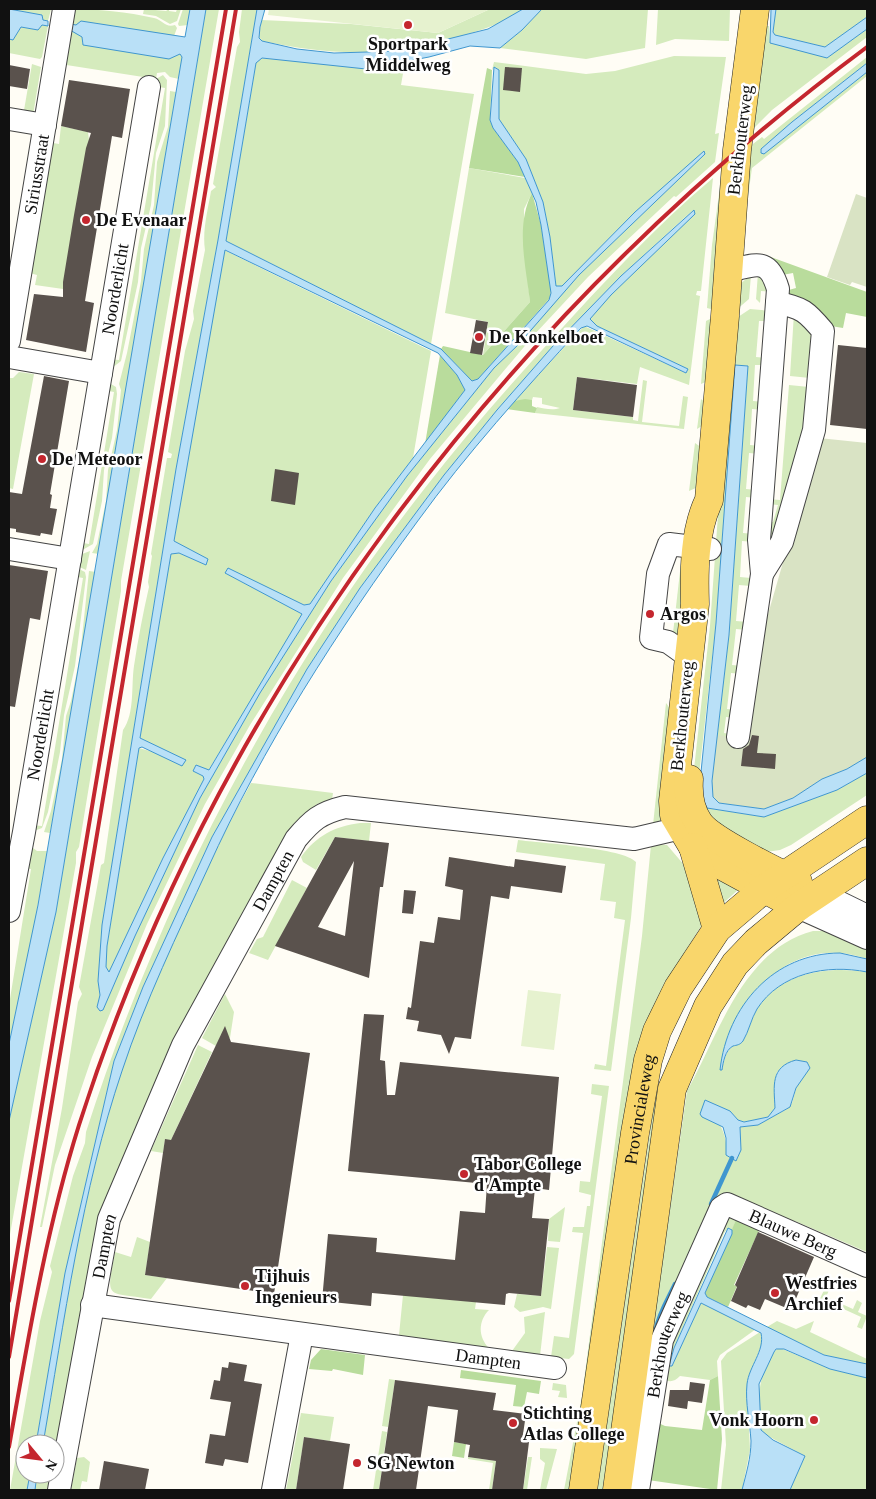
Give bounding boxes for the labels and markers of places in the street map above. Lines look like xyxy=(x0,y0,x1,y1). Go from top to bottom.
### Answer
marker: Sportpark Middelweg xyxy=(402,19,414,31)
place label: Sportpark Middelweg xyxy=(366,34,451,75)
place label: De Evenaar xyxy=(96,210,186,230)
marker: De Evenaar xyxy=(80,214,92,226)
place label: De Konkelboet xyxy=(489,327,604,347)
marker: De Konkelboet xyxy=(473,331,485,343)
place label: De Meteoor xyxy=(52,449,142,469)
marker: De Meteoor xyxy=(36,453,48,465)
place label: Argos xyxy=(660,604,706,624)
marker: Argos xyxy=(644,608,656,620)
place label: Tabor College d'Ampte xyxy=(474,1154,582,1195)
marker: Tabor College d'Ampte xyxy=(458,1168,470,1180)
place label: Tijhuis Ingenieurs xyxy=(255,1266,337,1307)
place label: Westfries Archief xyxy=(785,1273,857,1314)
marker: Tijhuis Ingenieurs xyxy=(239,1280,251,1292)
marker: Westfries Archief xyxy=(769,1287,781,1299)
place label: Stichting Atlas College xyxy=(523,1403,624,1444)
place label: Vonk Hoorn xyxy=(709,1410,804,1430)
marker: Vonk Hoorn xyxy=(808,1414,820,1426)
marker: Stichting Atlas College xyxy=(507,1417,519,1429)
place label: SG Newton xyxy=(367,1453,455,1473)
marker: SG Newton xyxy=(351,1457,363,1469)

